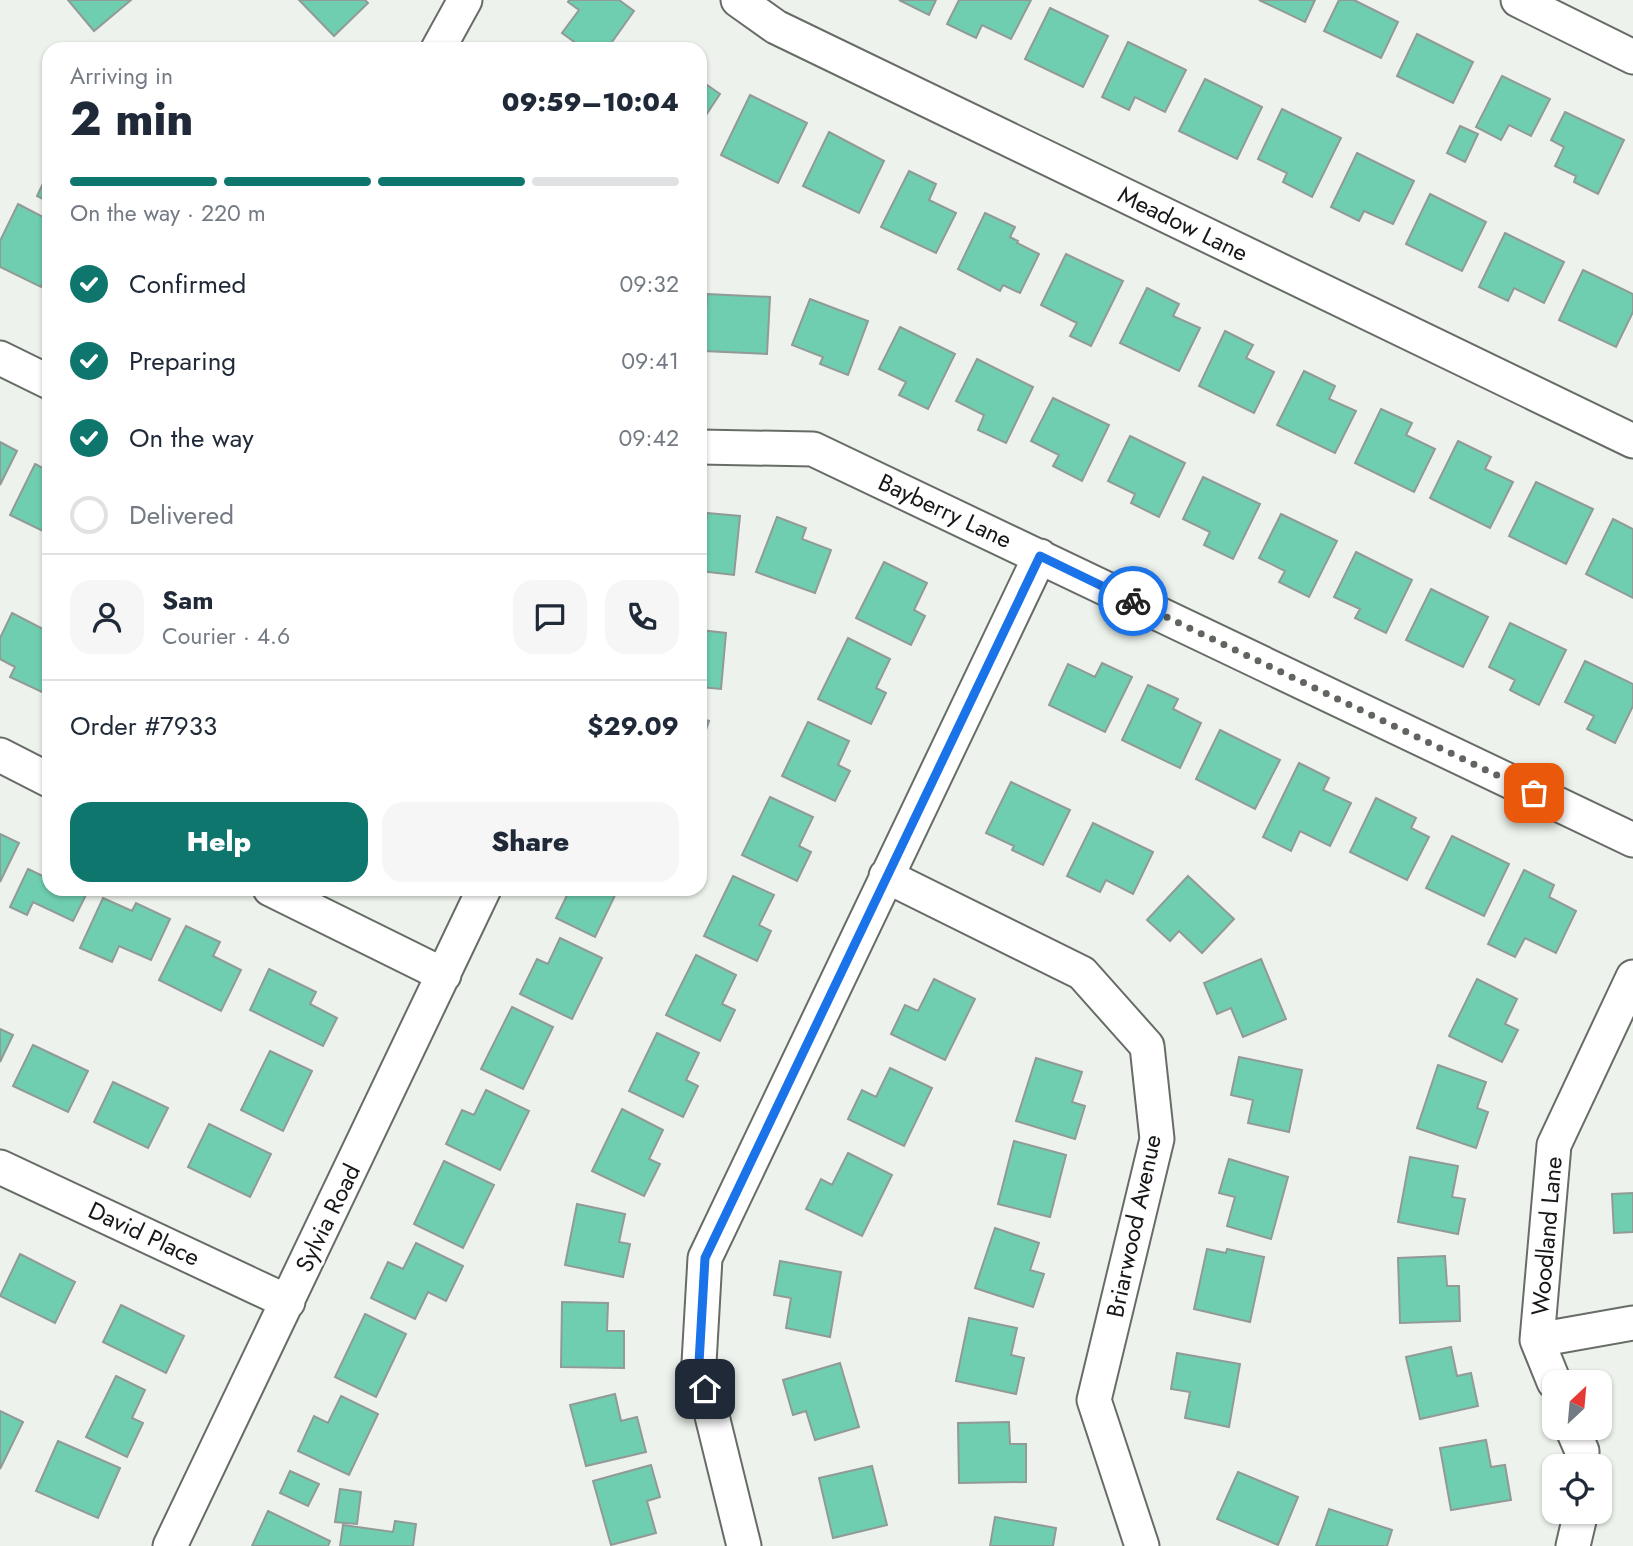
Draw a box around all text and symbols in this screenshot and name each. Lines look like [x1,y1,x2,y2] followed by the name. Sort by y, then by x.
[70,59,173,93] text: Arriving in
[502,83,679,121] text: 09:59–10:04
[70,86,194,152] text: 2 min
[1112,177,1254,270] street label: Meadow Lane
[70,196,266,230] text: On the way · 220 m
[70,265,108,303] icon: check
[129,265,246,303] text: Confirmed
[619,267,679,301] text: 09:32
[70,342,108,380] icon: check
[129,342,236,380] text: Preparing
[621,344,679,378] text: 09:41
[70,419,108,457] icon: check
[129,419,254,457] text: On the way
[619,421,679,455] text: 09:42
[873,464,1018,557] street label: Bayberry Lane
[129,496,234,534] text: Delivered
[1098,566,1168,636] courier
[70,580,144,654] button: person
[513,580,587,654] button: chat
[605,580,679,654] button: phone
[162,581,214,619] text: Sam
[1114,582,1152,620] icon: bike
[162,619,290,653] text: Courier · 4.6
[70,707,217,745] text: Order #7933
[587,707,679,745] text: $29.09
[1504,763,1564,823] pin
[1515,774,1553,812] icon: bag
[70,802,368,882] button: Help
[382,802,679,882] button: Share
[1097,1131,1170,1321] street label: Briarwood Avenue
[1522,1155,1571,1317] street label: Woodland Lane
[286,1158,369,1278] street label: Sylvia Road
[83,1192,206,1275] street label: David Place
[675,1359,735,1419] pin
[686,1370,724,1408] icon: home
[1542,1370,1612,1440] north arrow
[1542,1370,1612,1524] map controls
[1542,1454,1612,1524] button: locate

